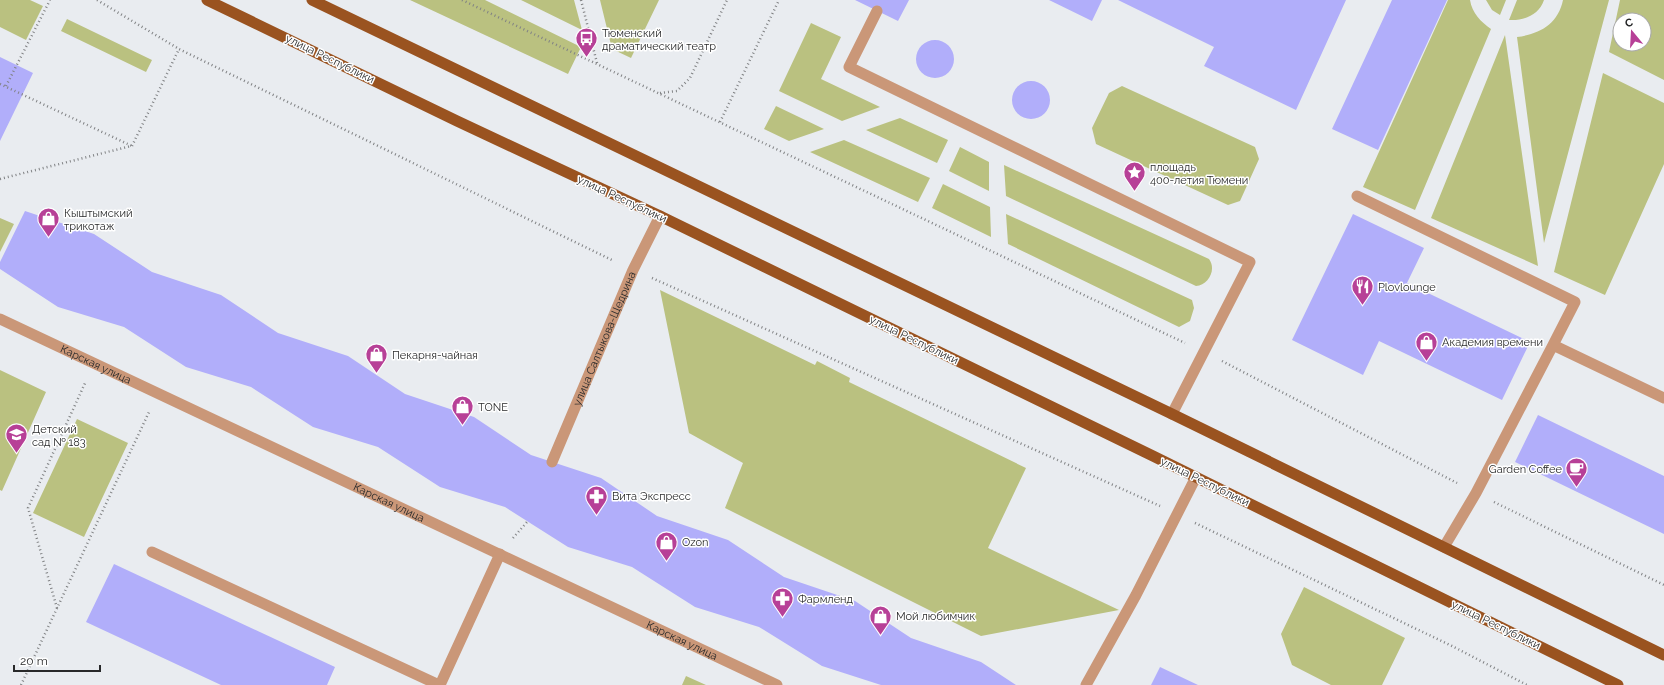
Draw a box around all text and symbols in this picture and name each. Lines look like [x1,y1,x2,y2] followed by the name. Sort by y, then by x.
[1612,12,1652,52] north arrow
[1623,15,1635,30] text: С
[573,26,599,59] bus stop icon: Тюменский драматический театр
[602,27,716,53] place label: Тюменский драматический театр
[283,32,377,86] street label: улица Республики
[1122,160,1148,193] place icon: площадь 400-летия Тюмени
[1150,161,1248,187] place label: площадь 400-летия Тюмени
[575,173,669,225] street label: улица Республики
[35,206,61,239] shop icon: Кыштымский трикотаж
[64,207,132,233] place label: Кыштымский трикотаж
[570,269,638,408] street label: улица Салтыкова-Щедрина
[1350,274,1376,307] restaurant icon: Plovlounge
[1378,281,1436,294] place label: Plovlounge
[867,313,961,367] street label: улица Республики
[1414,329,1440,362] shop icon: Академия времени
[1442,336,1543,349] place label: Академия времени
[58,342,133,386] street label: Карская улица
[363,342,389,375] shop icon: Пекарня-чайная
[392,349,478,362] place label: Пекарня-чайная
[449,394,475,427] shop icon: TONE
[478,401,508,414] place label: TONE
[3,422,29,455] school or university icon: Детский сад № 183
[32,423,86,449] place label: Детский сад № 183
[1158,455,1252,509] street label: улица Республики
[1564,456,1590,489] cafe icon: Garden Coffee
[1489,463,1563,476] place label: Garden Coffee
[351,480,427,525] street label: Карская улица
[584,483,610,516] pharmacy icon: Вита Экспресс
[612,490,691,503] place label: Вита Экспресс
[654,529,680,562] shop icon: Ozon
[682,536,709,549] place label: Ozon
[769,586,795,619] pharmacy icon: Фармленд
[798,593,853,606] place label: Фармленд
[1449,598,1543,652] street label: улица Республики
[867,603,893,636] shop icon: Мой любимчик
[896,610,975,623] place label: Мой любимчик
[645,618,720,663] street label: Карская улица
[14,647,100,673] scale bar
[20,654,48,668] text: 20 m

